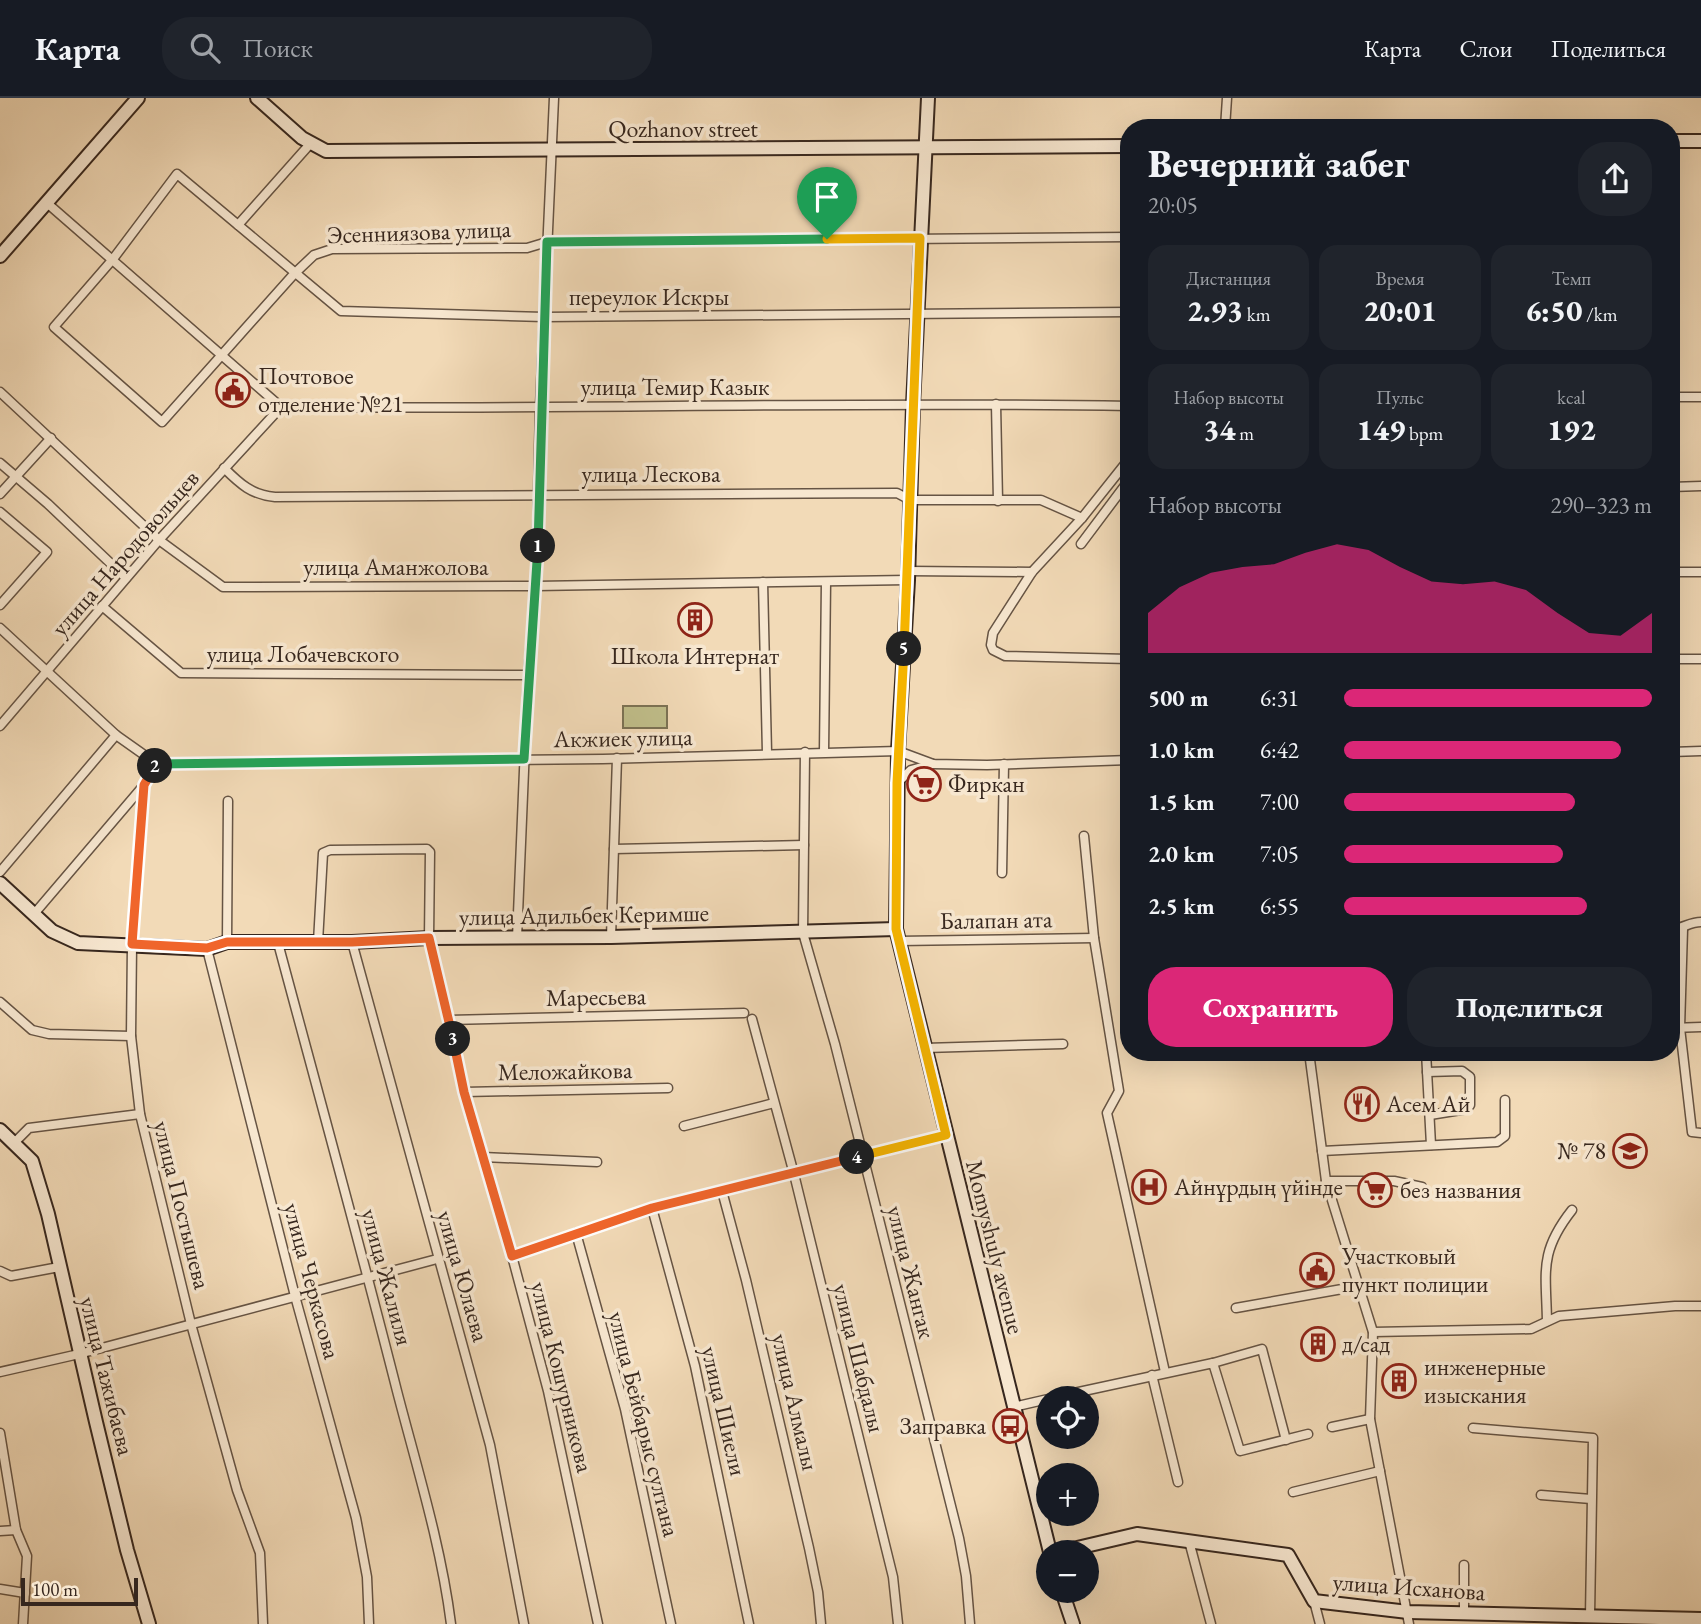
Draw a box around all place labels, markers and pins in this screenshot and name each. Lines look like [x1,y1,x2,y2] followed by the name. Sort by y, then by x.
[797,167,857,239] pin
[258,360,404,419] place label: Почтовое отделение №21
[214,371,252,409] public building icon: Почтовое отделение №21
[520,528,556,564] pin: 1
[676,601,714,639] building icon: Школа Интернат
[886,632,922,666] pin: 5
[611,640,779,671] place label: Школа Интернат
[138,748,172,784] pin: 2
[905,765,943,803] supermarket icon: Фиркан
[948,768,1025,799] place label: Фиркан
[435,1021,470,1056] pin: 3
[1343,1085,1381,1123] restaurant icon: Асем Ай
[1385,1088,1471,1119] place label: Асем Ай
[1611,1132,1649,1170] school or university icon: № 78
[1557,1135,1606,1166] place label: № 78
[840,1140,874,1174] pin: 4
[1130,1168,1168,1206] hospital icon: Айнұрдың үйінде
[1173,1171,1343,1202] place label: Айнұрдың үйінде
[1356,1171,1394,1209] supermarket icon: без названия
[1400,1174,1522,1205] place label: без названия
[1341,1240,1489,1299] place label: Участковый пункт полиции
[1298,1251,1336,1289] public building icon: Участковый пункт полиции
[1299,1325,1337,1363] building icon: д/сад
[1342,1328,1390,1359] place label: д/сад
[1424,1351,1546,1410] place label: инженерные изыскания
[1380,1362,1418,1400] building icon: инженерные изыскания
[991,1407,1029,1445] bus stop icon: Заправка
[900,1410,986,1441] place label: Заправка

